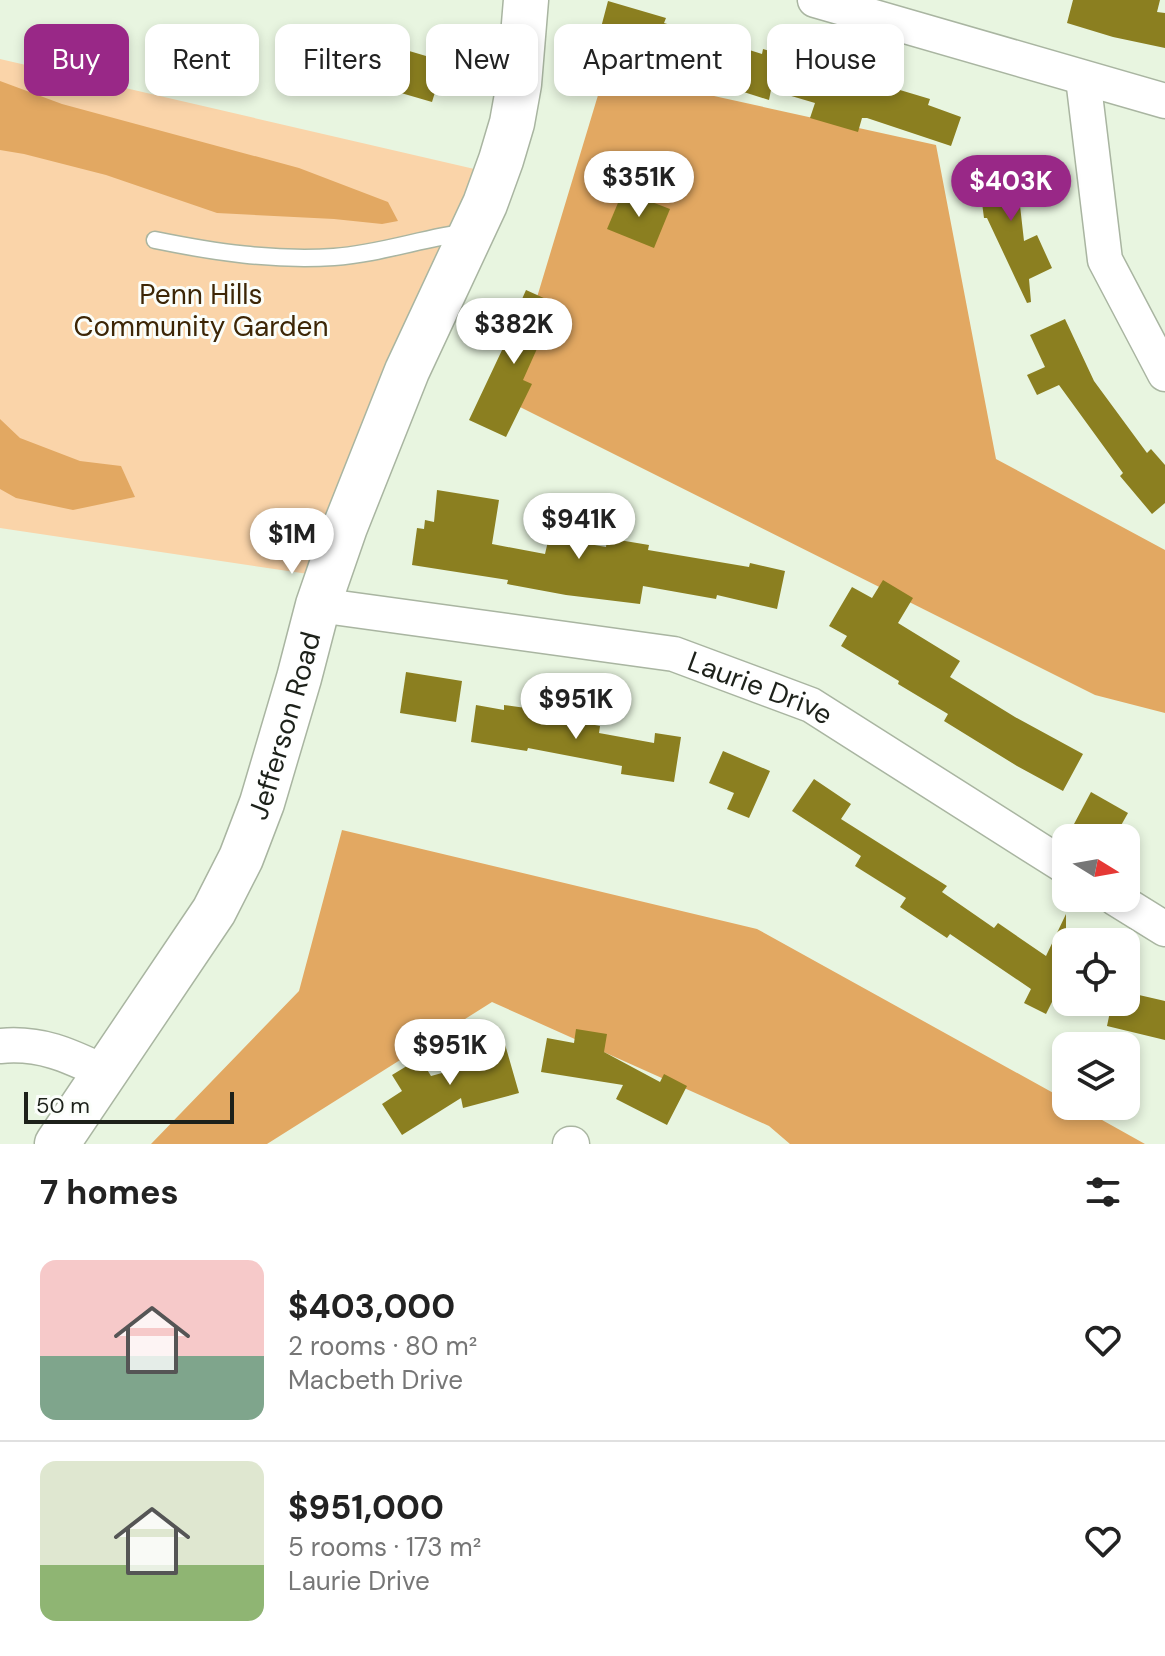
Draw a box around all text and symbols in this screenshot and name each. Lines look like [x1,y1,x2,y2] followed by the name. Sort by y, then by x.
[24,24,129,96] chip: Buy
[145,24,259,96] chip: Rent
[275,24,410,96] chip: Filters
[426,24,538,96] chip: New
[554,24,751,96] chip: Apartment
[767,24,904,96] chip: House
[583,151,695,219] pin: $351K
[955,155,1067,223] pin: $403K
[602,160,676,194] text: $351K
[969,164,1053,198] text: $403K
[73,276,329,345] park label: Penn Hills Community Garden
[458,298,570,366] pin: $382K
[474,307,554,341] text: $382K
[523,493,635,561] pin: $941K
[541,502,617,536] text: $941K
[253,508,331,576] pin: $1M
[268,517,316,551] text: $1M
[239,627,329,825] street label: Jefferson Road
[683,642,840,733] street label: Laurie Drive
[520,673,632,741] pin: $951K
[539,682,613,716] text: $951K
[1052,824,1140,912] north arrow
[1052,824,1140,1120] map controls
[1052,928,1140,1016] button: locate
[394,1019,506,1087] pin: $951K
[413,1028,487,1062] text: $951K
[1052,1032,1140,1120] button: layers
[24,1088,234,1124] scale bar
[36,1091,90,1120] text: 50 m
[40,1170,179,1215] text: 7 homes
[1081,1170,1125,1214] icon: filters
[288,1284,455,1329] text: $403,000
[104,1292,200,1388] icon: home
[1081,1318,1125,1362] icon: heart
[288,1329,477,1363] text: 2 rooms · 80 m²
[288,1363,463,1397] text: Macbeth Drive
[288,1485,444,1530] text: $951,000
[104,1493,200,1589] icon: home
[1081,1519,1125,1563] icon: heart
[288,1530,481,1564] text: 5 rooms · 173 m²
[288,1564,430,1598] text: Laurie Drive

